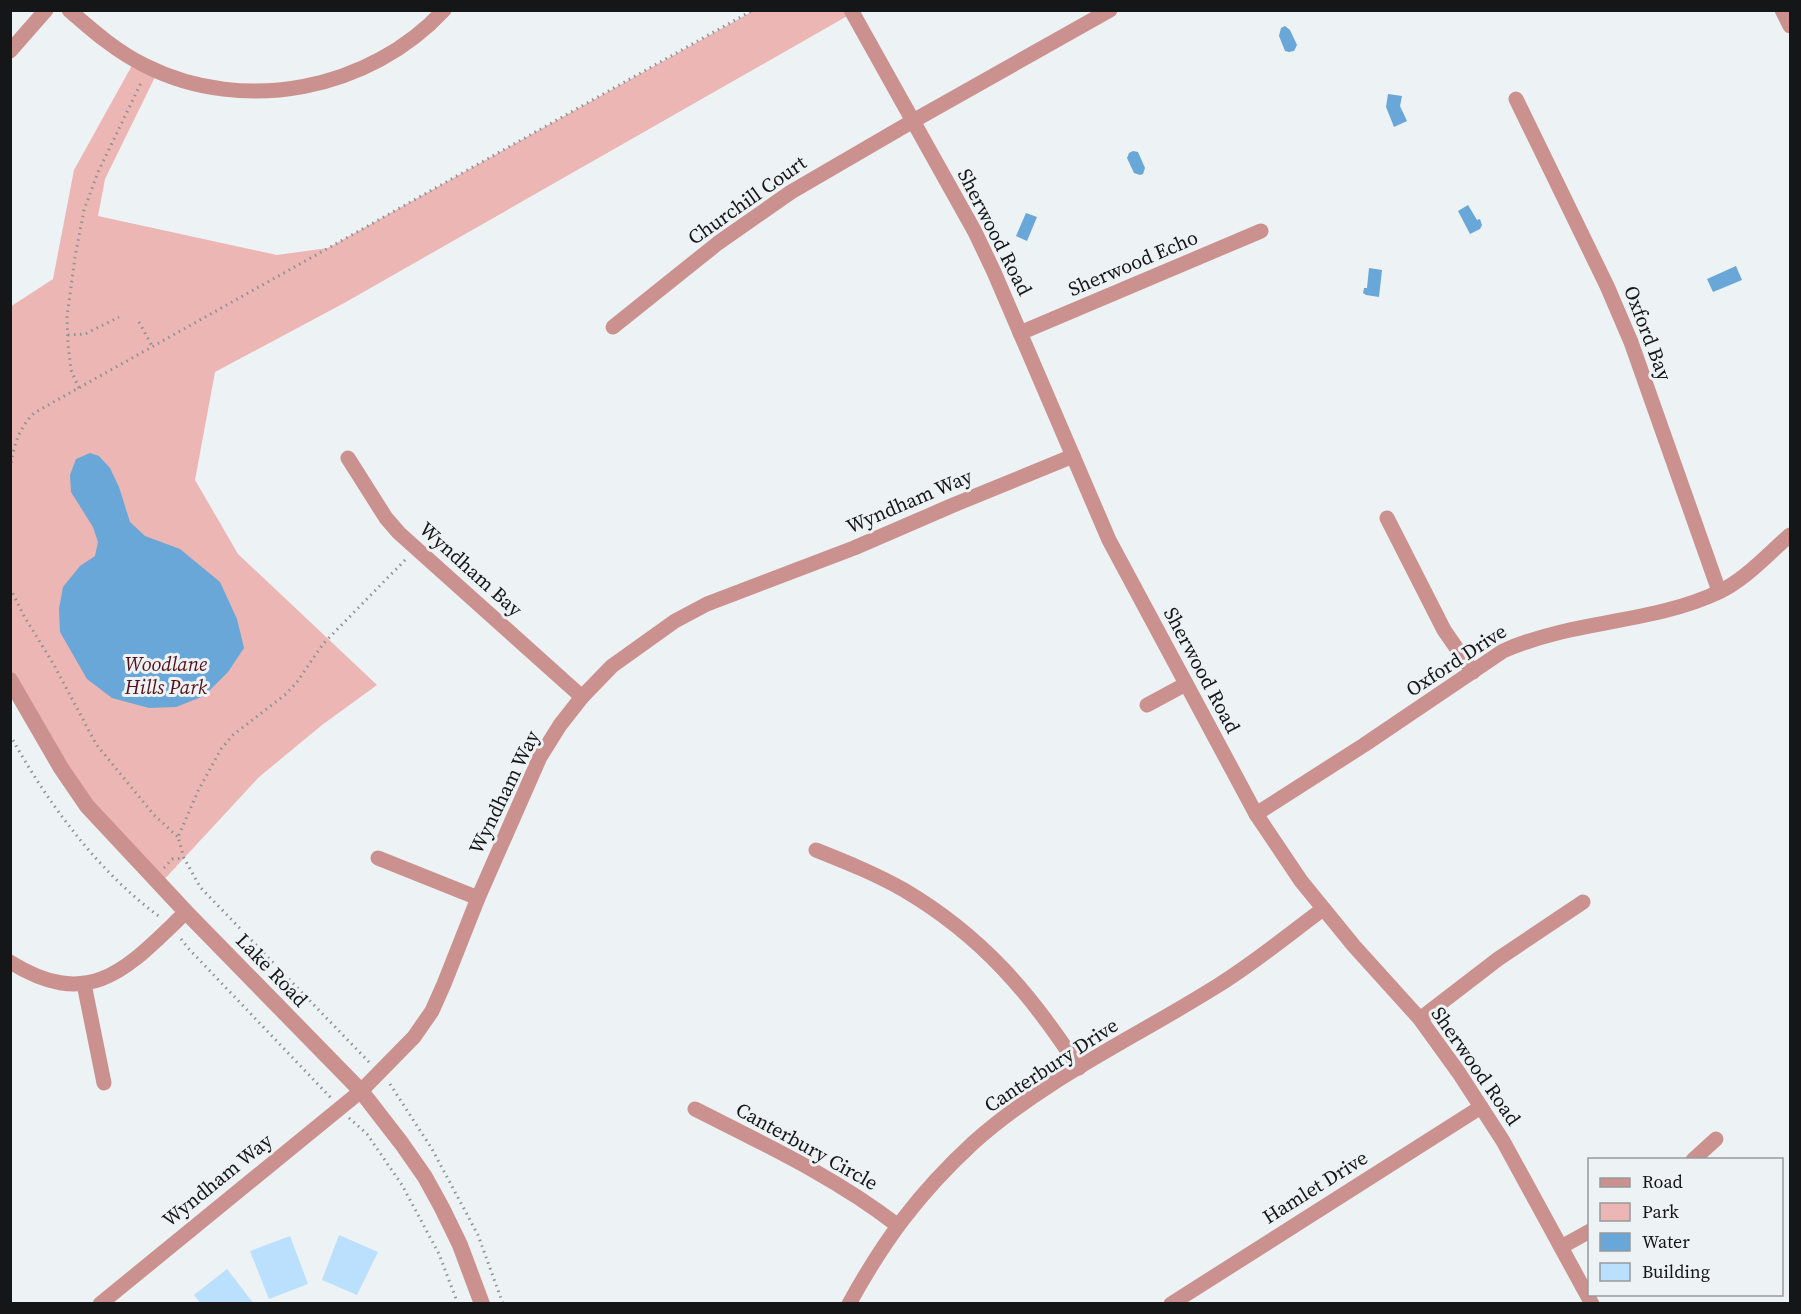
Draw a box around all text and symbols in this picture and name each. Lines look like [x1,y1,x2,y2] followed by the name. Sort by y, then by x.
[682,148,812,251] street label: Churchill Court
[951,164,1039,301] street label: Sherwood Road
[1064,223,1202,303] street label: Sherwood Echo
[1617,282,1679,385] street label: Oxford Bay
[842,462,977,540] street label: Wyndham Way
[413,515,529,623] street label: Wyndham Bay
[1157,602,1247,739] street label: Sherwood Road
[1400,617,1512,703] street label: Oxford Drive
[124,650,208,701] park label: Woodlane Hills Park
[462,725,546,859] street label: Wyndham Way
[230,927,315,1014] street label: Lake Road
[1425,1001,1528,1132] street label: Sherwood Road
[979,1011,1123,1119] street label: Canterbury Drive
[731,1095,883,1197] street label: Canterbury Circle
[156,1126,279,1233] street label: Wyndham Way
[1257,1144,1373,1230] street label: Hamlet Drive
[1588,1158,1783,1296] legend
[1642,1169,1683,1194] text: Road
[1642,1199,1679,1224] text: Park
[1642,1229,1690,1254] text: Water
[1642,1259,1710,1284] text: Building

